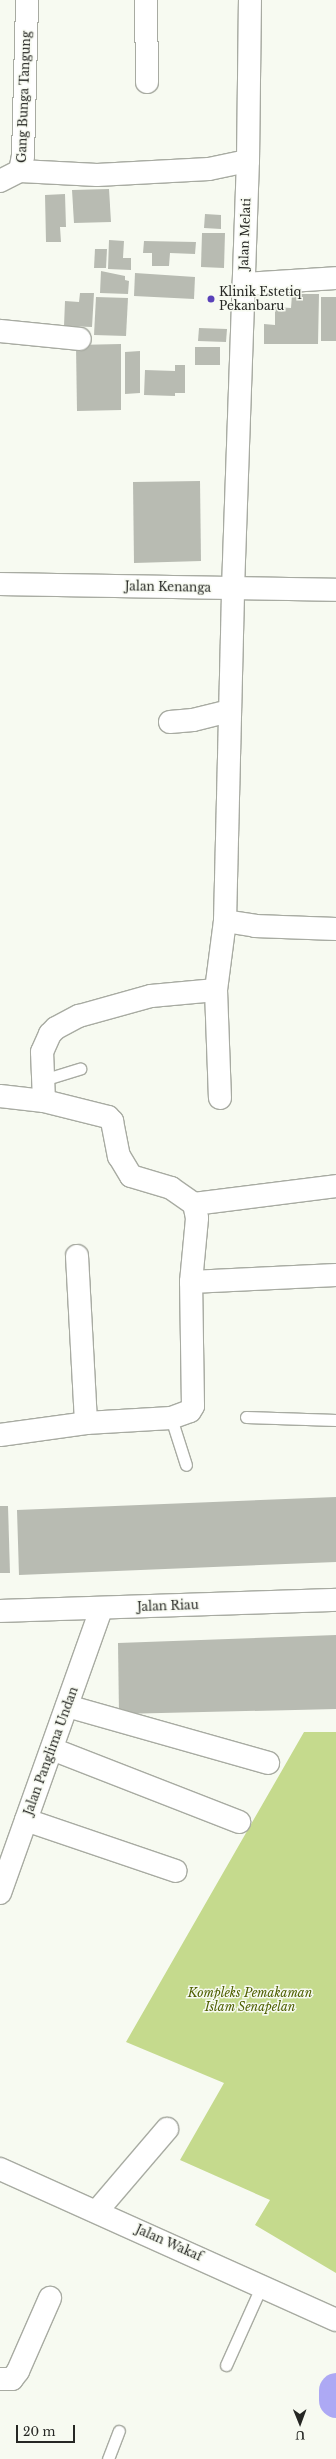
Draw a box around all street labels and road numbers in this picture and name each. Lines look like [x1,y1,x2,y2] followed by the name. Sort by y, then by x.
[14,30,34,164] street label: Gang Bunga Tangung
[237,198,253,270] street label: Jalan Melati
[125,579,211,595] street label: Jalan Kenanga
[137,1598,199,1614] street label: Jalan Riau
[21,1685,81,1817] street label: Jalan Panglima Undan
[133,2222,205,2264] street label: Jalan Wakaf

